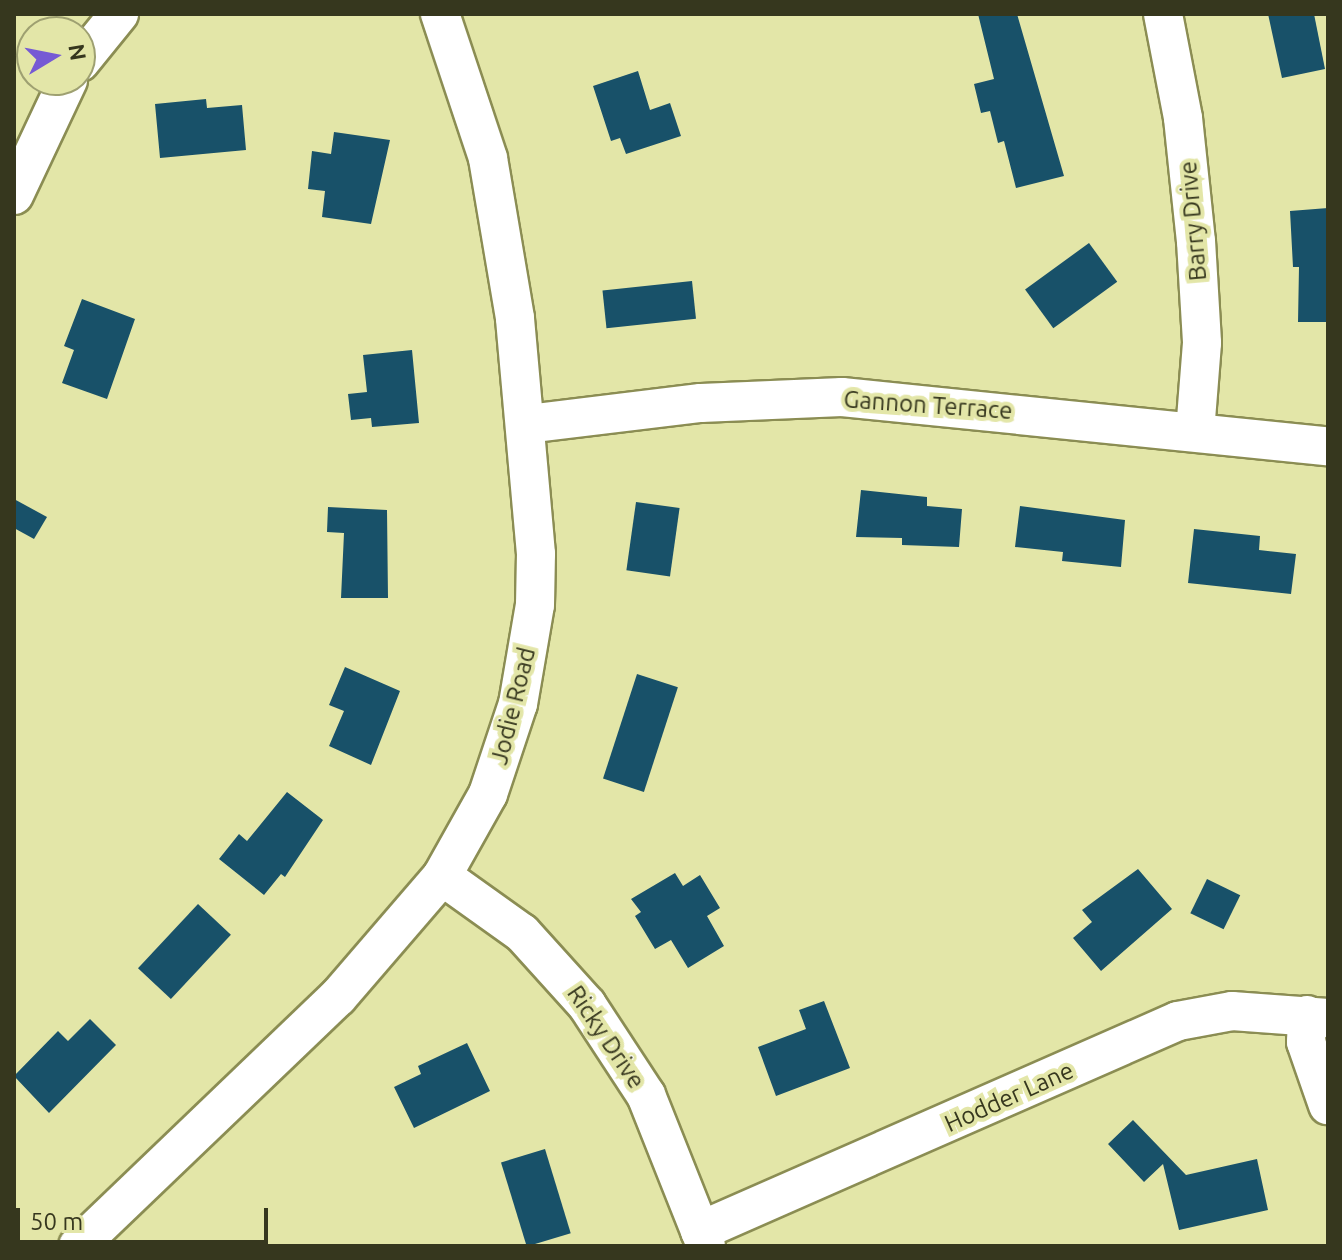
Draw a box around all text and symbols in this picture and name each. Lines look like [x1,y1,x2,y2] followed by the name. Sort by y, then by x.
[16,16,96,96] north arrow
[64,42,92,62] text: N
[1173,160,1213,282] street label: Barry Drive
[843,385,1013,425] street label: Gannon Terrace
[485,644,541,768] street label: Jodie Road
[561,980,651,1094] street label: Ricky Drive
[940,1056,1078,1138] street label: Hodder Lane
[20,1192,272,1242] scale bar
[30,1208,83,1235] text: 50 m

